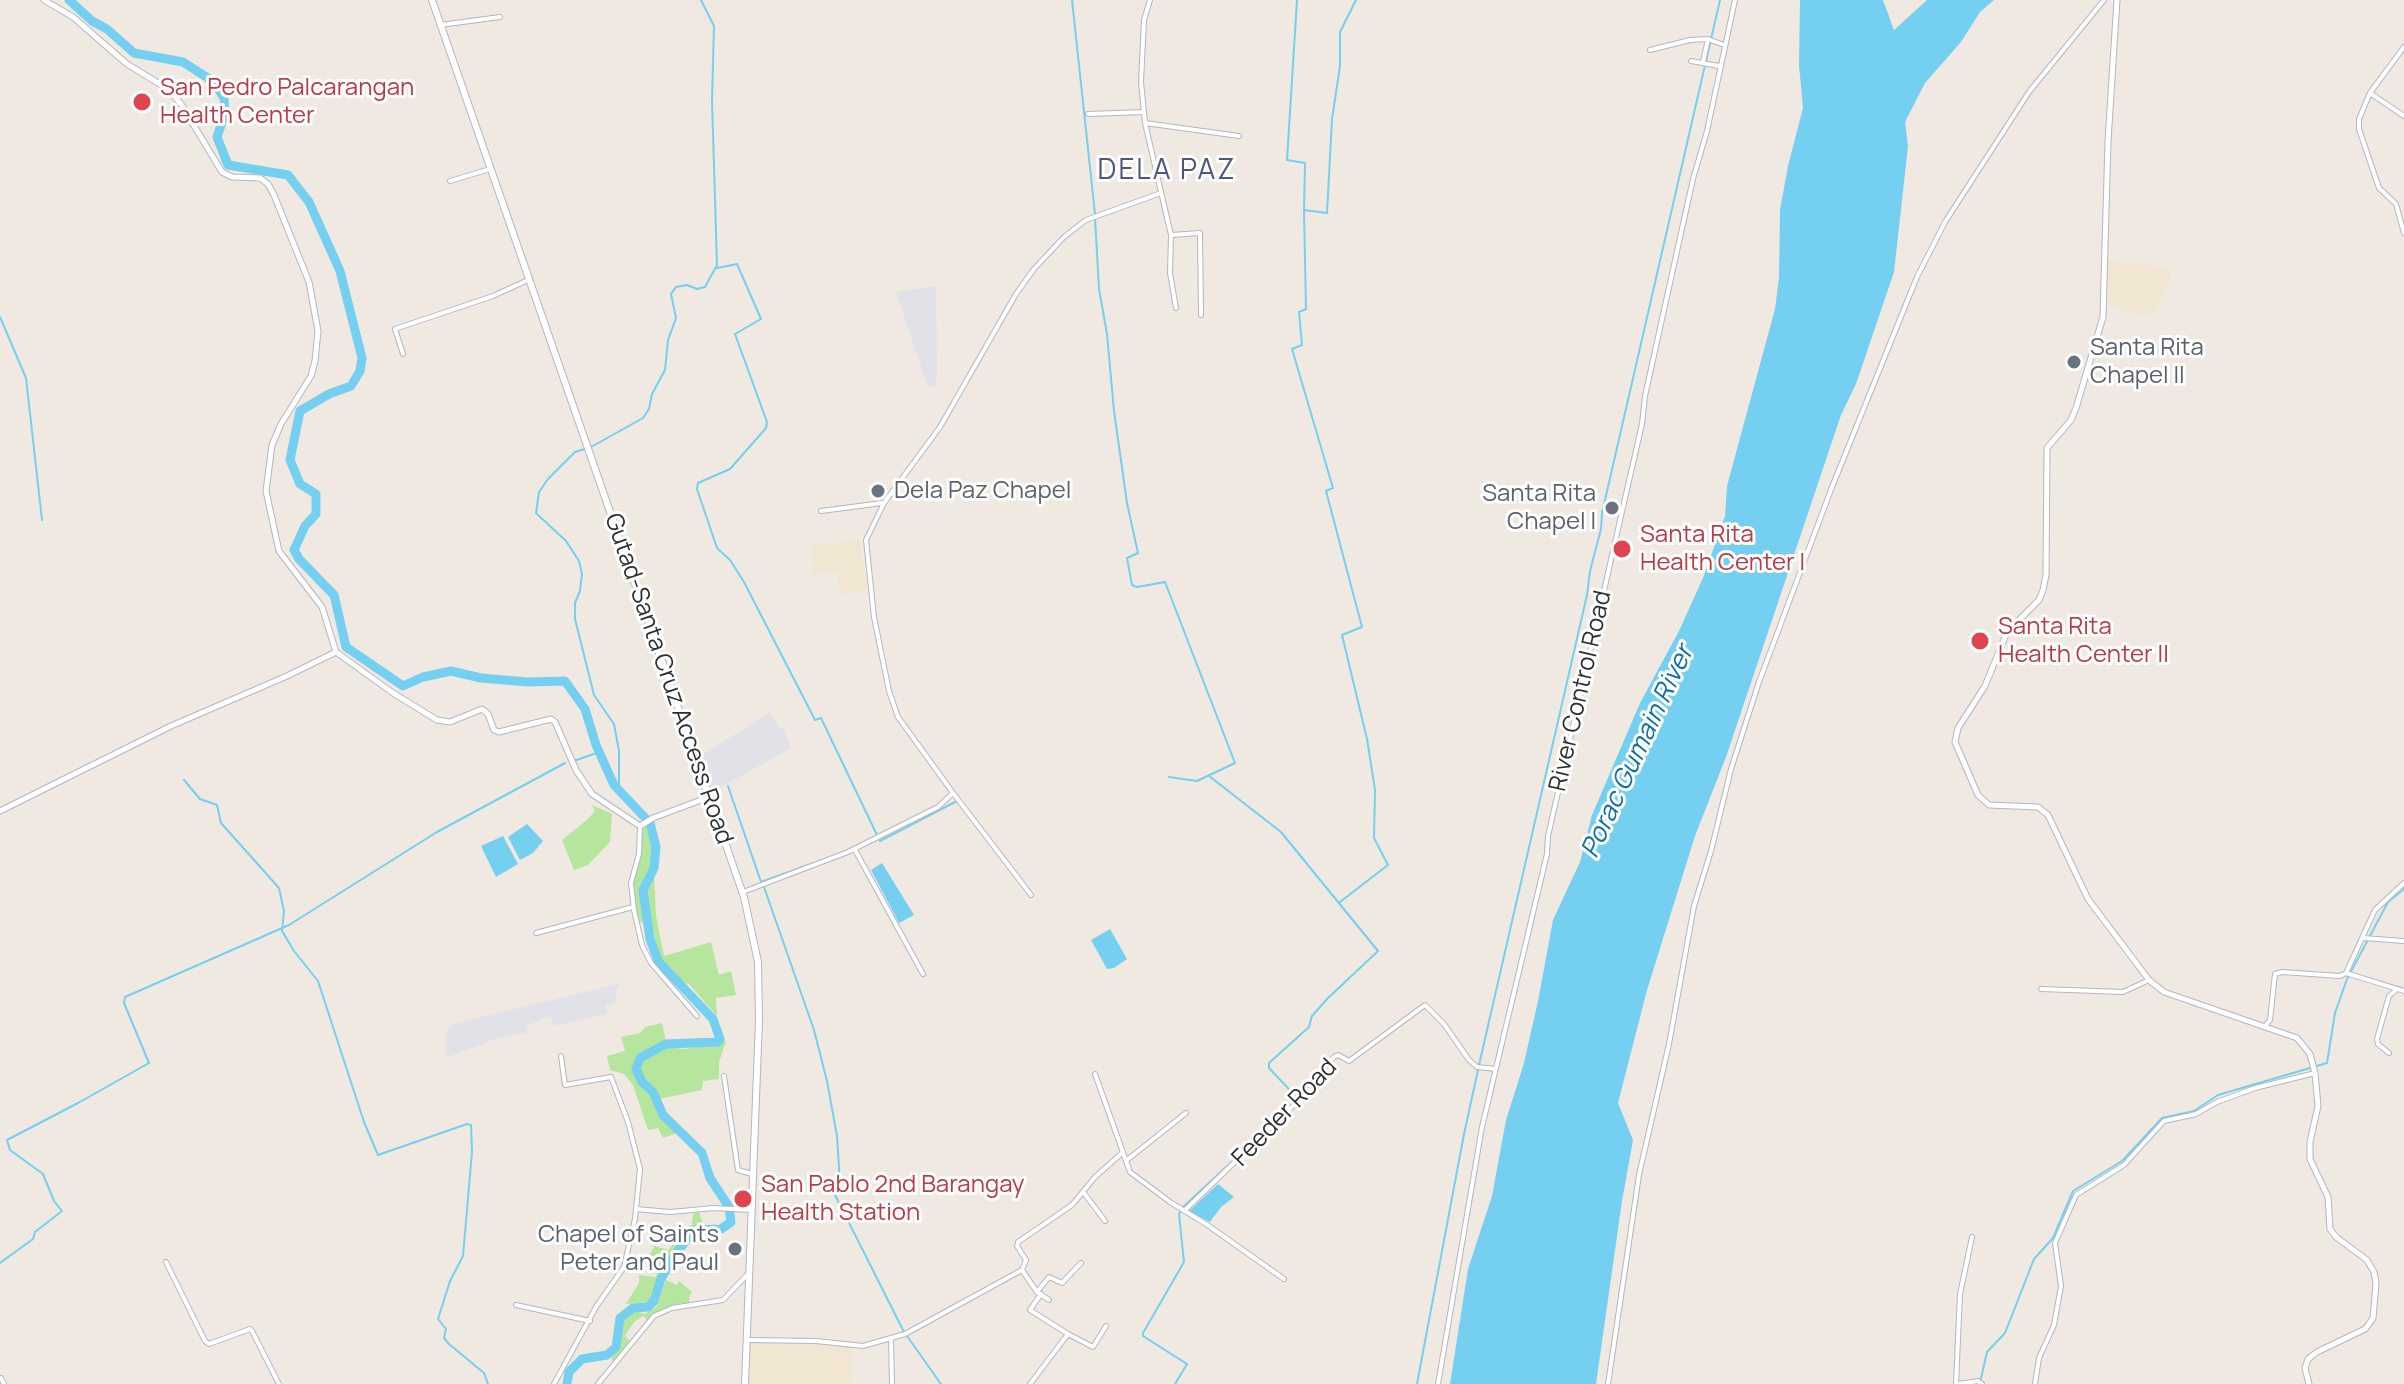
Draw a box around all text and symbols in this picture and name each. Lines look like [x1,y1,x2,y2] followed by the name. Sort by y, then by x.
[160,74,414,130] place label: San Pedro Palcarangan Health Center
[131,91,153,113] marker: San Pedro Palcarangan Health Center
[1098,154,1236,188] district label: DELA PAZ
[2090,334,2204,390] place label: Santa Rita Chapel II
[2065,353,2083,371] marker: Santa Rita Chapel II
[894,477,1071,505] place label: Dela Paz Chapel
[1482,480,1596,536] place label: Santa Rita Chapel I
[869,482,887,500] marker: Dela Paz Chapel
[1603,499,1621,517] marker: Santa Rita Chapel I
[598,510,738,848] street label: Gutad-Santa Cruz Access Road
[1640,521,1805,577] place label: Santa Rita Health Center I
[1611,538,1633,560] marker: Santa Rita Health Center I
[1544,588,1618,794] street label: River Control Road
[1998,613,2169,669] place label: Santa Rita Health Center II
[1969,630,1991,652] marker: Santa Rita Health Center II
[1575,641,1701,863] water label: Porac Gumain River
[1227,1053,1343,1173] street label: Feeder Road
[761,1171,1024,1227] place label: San Pablo 2nd Barangay Health Station
[732,1188,754,1210] marker: San Pablo 2nd Barangay Health Station
[538,1221,719,1277] place label: Chapel of Saints Peter and Paul
[726,1240,744,1258] marker: Chapel of Saints Peter and Paul

